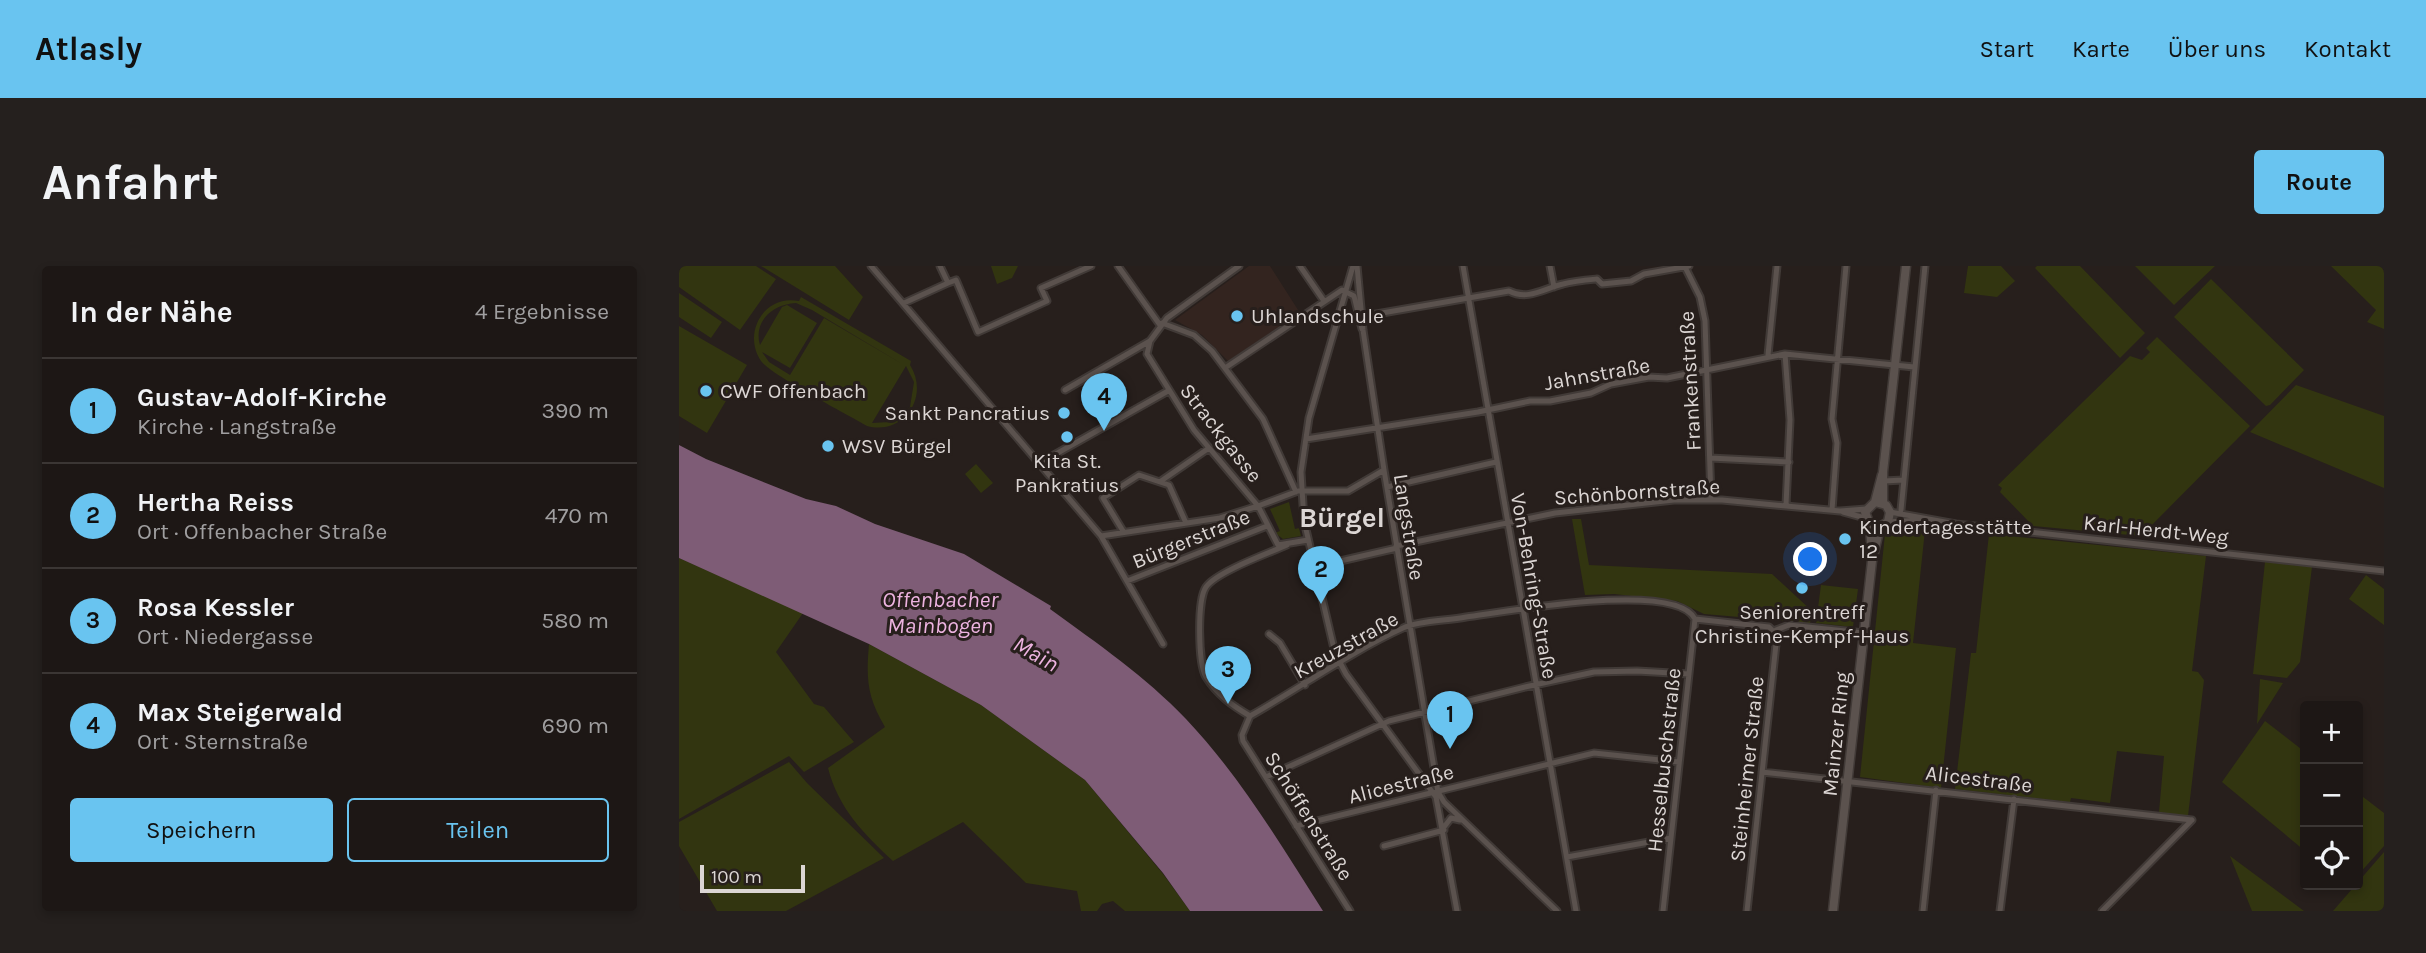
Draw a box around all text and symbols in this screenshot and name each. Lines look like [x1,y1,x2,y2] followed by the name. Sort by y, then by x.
[35,30,142,68] text: Atlasly
[1980,35,2034,63] text: Start
[2072,35,2130,63] text: Karte
[2168,35,2266,63] text: Über uns
[2304,35,2391,63] text: Kontakt
[2254,150,2384,214] button: Route
[42,154,219,211] text: Anfahrt
[70,294,233,330] text: In der Nähe
[475,298,609,325] text: 4 Ergebnisse
[1251,304,1384,328] place label: Uhlandschule
[1229,308,1245,324] marker: Uhlandschule
[1674,311,1706,451] street label: Frankenstraße
[1542,353,1652,395] street label: Jahnstraße
[1081,373,1127,431] pin: 4
[720,379,867,403] place label: CWF Offenbach
[1175,379,1267,487] street label: Strackgasse
[137,382,387,413] text: Gustav-Adolf-Kirche
[698,383,714,399] marker: CWF Offenbach
[89,397,97,424] text: 1
[541,397,609,424] text: 390 m
[885,401,1050,425] place label: Sankt Pancratius
[1056,405,1072,421] marker: Sankt Pancratius
[137,413,337,440] text: Kirche · Langstraße
[1059,429,1075,445] marker: Kita St. Pankratius
[842,434,952,458] place label: WSV Bürgel
[820,438,836,454] marker: WSV Bürgel
[1015,449,1119,497] place label: Kita St. Pankratius
[1389,472,1429,582] street label: Langstraße
[1553,474,1721,510] street label: Schönbornstraße
[137,487,294,518] text: Hertha Reiss
[1506,491,1562,681] street label: Von-Behring-Straße
[1299,501,1385,534] district label: Bürgel
[86,502,100,529] text: 2
[545,502,609,529] text: 470 m
[1129,504,1253,574] street label: Bürgerstraße
[2082,510,2230,550] street label: Karl-Herdt-Weg
[1859,515,2032,563] place label: Kindertagesstätte 12
[137,518,387,545] text: Ort · Offenbacher Straße
[1837,531,1853,547] marker: Kindertagesstätte 12
[1793,542,1827,576] your location
[1298,546,1344,604] pin: 2
[1794,580,1810,596] marker: Seniorentreff Christine-Kempf-Haus
[882,586,999,639] water label: Offenbacher Mainbogen
[137,592,294,623] text: Rosa Kessler
[1695,600,1909,648] place label: Seniorentreff Christine-Kempf-Haus
[1290,606,1402,684] street label: Kreuzstraße
[86,607,100,634] text: 3
[541,607,609,634] text: 580 m
[137,623,313,650] text: Ort · Niedergasse
[1009,630,1063,678] water label: Main
[1205,646,1251,704] pin: 3
[1642,667,1686,853] street label: Hesselbuschstraße
[1818,670,1854,798] street label: Mainzer Ring
[1725,675,1769,863] street label: Steinheimer Straße
[1427,691,1473,749] pin: 1
[137,697,343,728] text: Max Steigerwald
[2300,701,2363,890] map controls
[2300,701,2363,764] button: +
[86,712,100,739] text: 4
[542,712,609,739] text: 690 m
[137,728,308,755] text: Ort · Sternstraße
[1260,747,1358,885] street label: Schöffenstraße
[1346,759,1456,809] street label: Alicestraße
[1924,761,2034,797] street label: Alicestraße
[2300,764,2363,827] button: −
[70,798,333,862] button: Speichern
[347,798,609,862] button: Teilen
[2300,827,2363,890] button: locate
[700,862,805,894] scale bar
[711,866,762,888] text: 100 m

